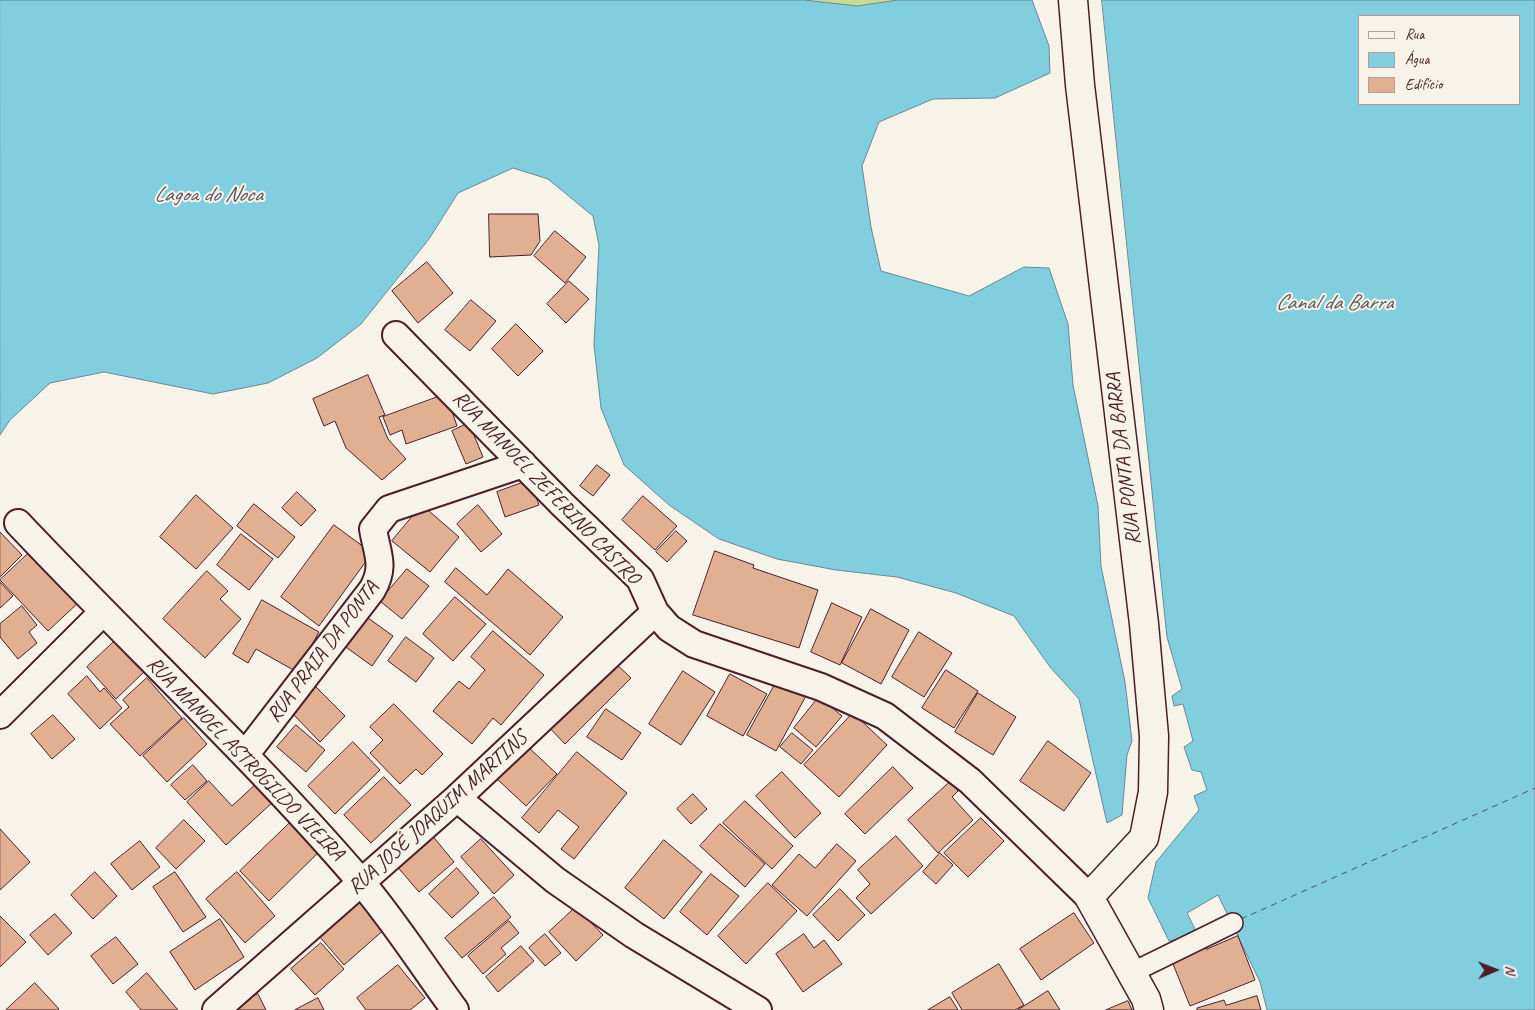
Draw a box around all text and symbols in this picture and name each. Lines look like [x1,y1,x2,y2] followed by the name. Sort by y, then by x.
[1358,15,1520,105] legend
[1405,25,1424,44] text: Rua
[1405,50,1429,69] text: Água
[1405,75,1442,94] text: Edifício
[154,182,262,208] water label: Lagoa do Noca
[1275,290,1393,316] water label: Canal da Barra
[1101,371,1147,547] street label: RUA PONTA DA BARRA
[447,386,645,590] street label: RUA MANOEL ZEFERINO CASTRO
[262,576,384,728] street label: RUA PRAIA DA PONTA
[141,652,349,866] street label: RUA MANOEL ASTROGILDO VIEIRA
[343,726,533,900] street label: RUA JOSÉ JOAQUIM MARTINS
[1470,945,1520,995] north arrow
[1502,965,1519,974] text: N

